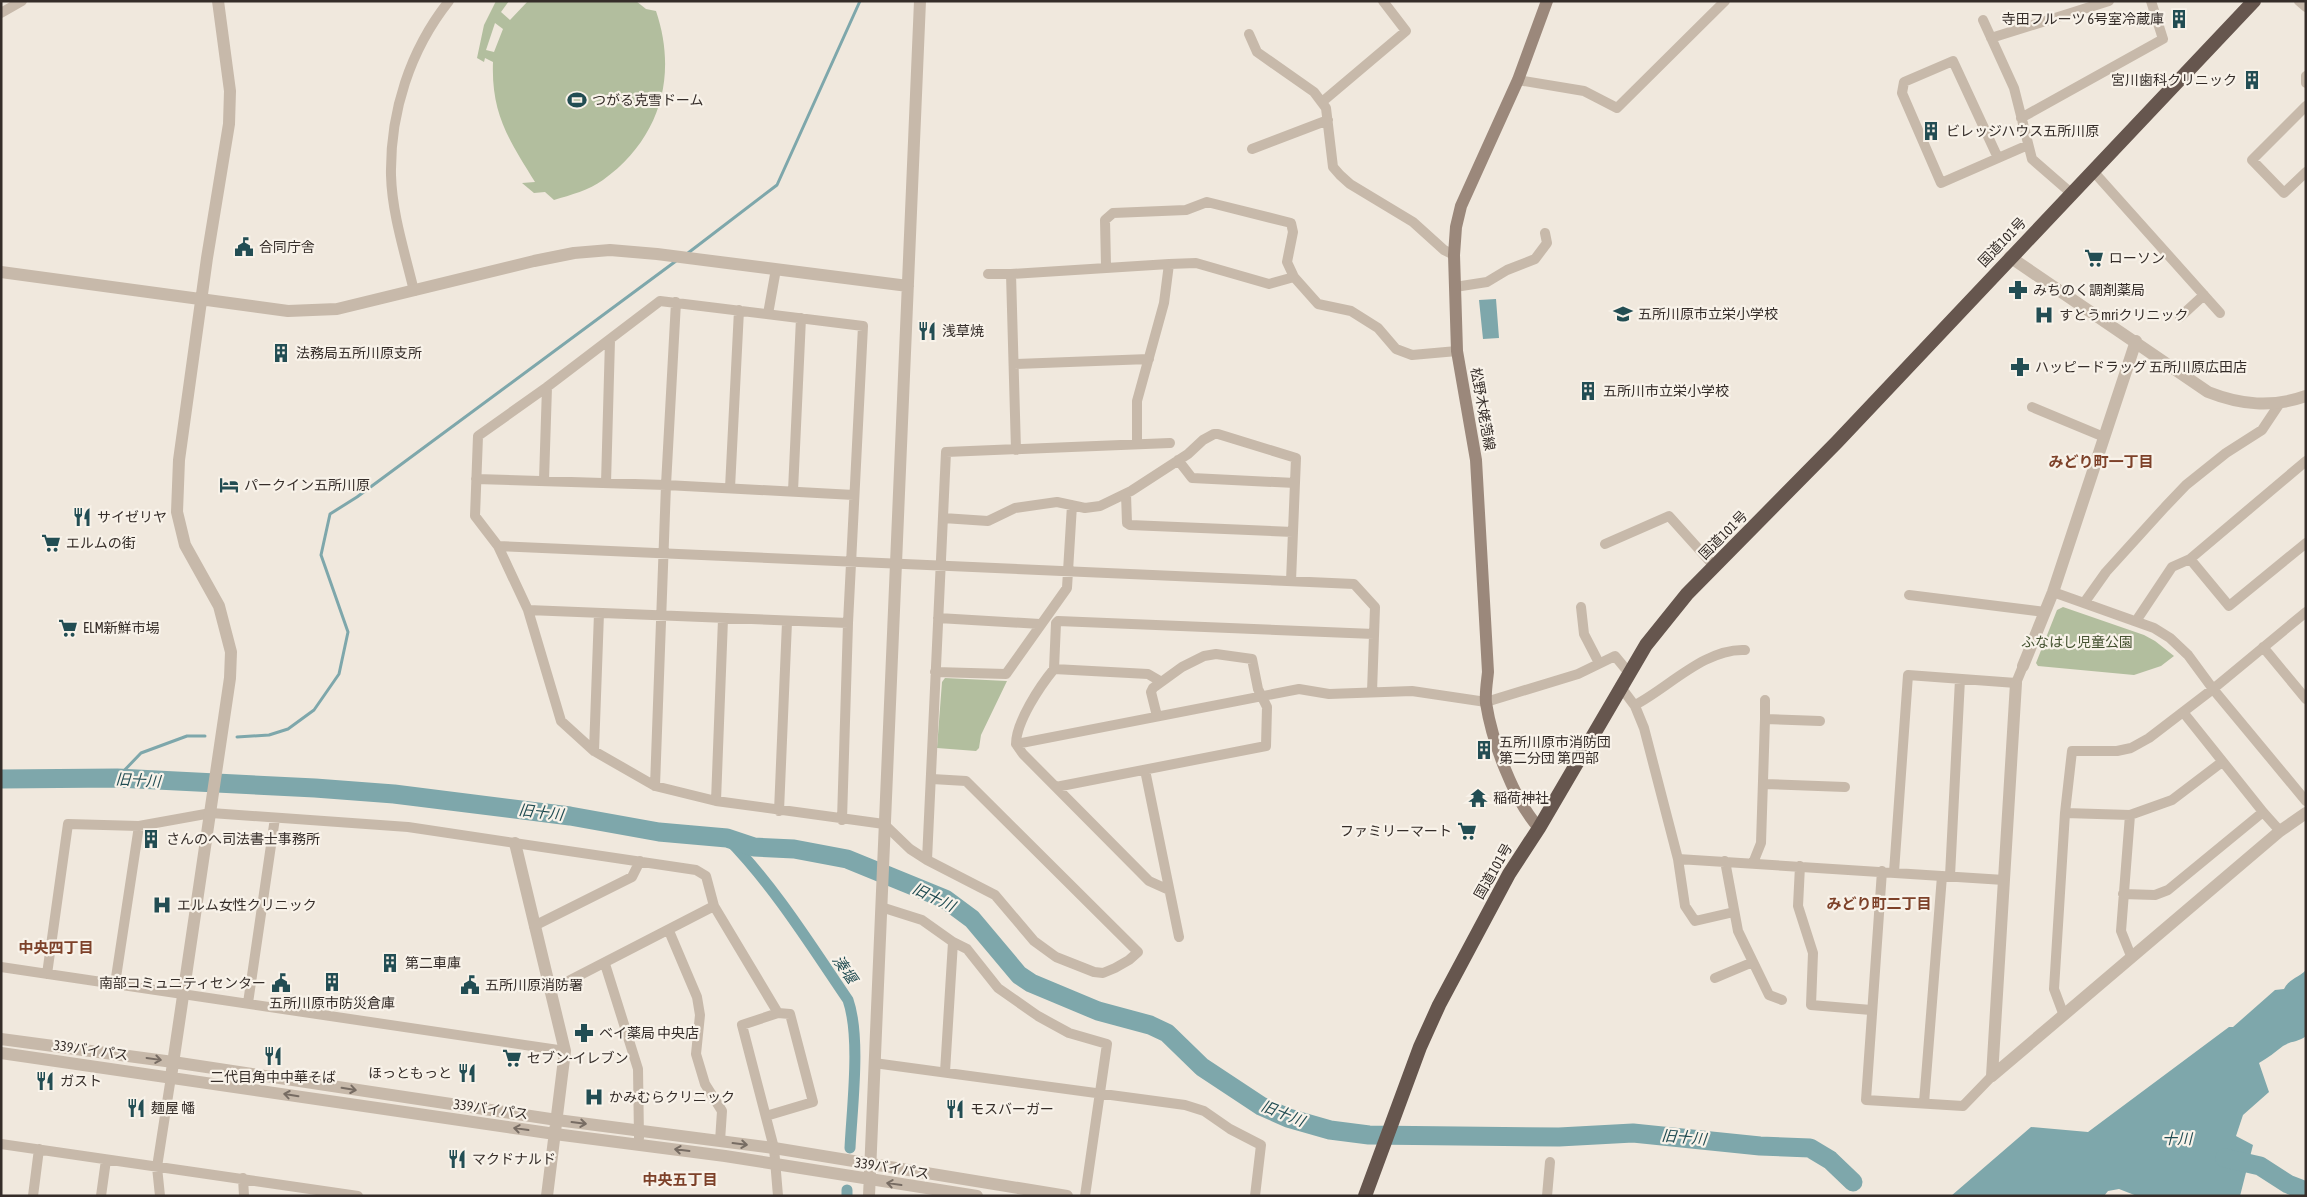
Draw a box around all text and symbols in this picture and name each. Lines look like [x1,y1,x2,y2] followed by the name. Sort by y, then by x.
[2168,8,2190,30] building icon: 寺田フルーツ 6号室冷蔵庫
[2002,11,2164,27] place label: 寺田フルーツ 6号室冷蔵庫
[2241,69,2263,91] building icon: 宮川歯科クリニック
[2111,72,2237,88] place label: 宮川歯科クリニック
[566,89,588,111] sports icon: つがる克雪ドーム
[592,92,704,108] place label: つがる克雪ドーム
[1920,120,1942,142] building icon: ビレッジハウス五所川原
[1946,123,2099,139] place label: ビレッジハウス五所川原
[1975,214,2029,270] street label: 国道101号
[233,236,255,258] public building icon: 合同庁舎
[259,239,315,255] place label: 合同庁舎
[2083,247,2105,269] supermarket icon: ローソン
[2109,250,2165,266] place label: ローソン
[2007,279,2029,301] pharmacy icon: みちのく調剤薬局
[2033,282,2145,298] place label: みちのく調剤薬局
[1612,303,1634,325] school or university icon: 五所川原市立栄小学校
[2033,304,2055,326] hospital icon: すとうmriクリニック
[1638,306,1778,322] place label: 五所川原市立栄小学校
[2059,307,2188,323] place label: すとうmriクリニック
[916,320,938,342] restaurant icon: 浅草焼
[942,323,984,339] place label: 浅草焼
[270,342,292,364] building icon: 法務局五所川原支所
[296,345,422,361] place label: 法務局五所川原支所
[2009,356,2031,378] pharmacy icon: ハッピードラッグ 五所川原広田店
[2035,359,2247,375] place label: ハッピードラッグ 五所川原広田店
[1468,366,1498,452] street label: 松野木姥萢線
[1577,380,1599,402] building icon: 五所川市立栄小学校
[1603,383,1729,399] place label: 五所川市立栄小学校
[2048,453,2154,470] district label: みどり町一丁目
[218,474,240,496] hotel icon: パークイン五所川原
[244,477,370,493] place label: パークイン五所川原
[71,506,93,528] restaurant icon: サイゼリヤ
[1696,508,1750,562] street label: 国道101号
[97,509,167,525] place label: サイゼリヤ
[40,532,62,554] supermarket icon: エルムの街
[66,535,136,551] place label: エルムの街
[57,617,79,639] supermarket icon: ELM新鮮市場
[83,620,160,636] place label: ELM新鮮市場
[2021,634,2133,650] park label: ふなはし児童公園
[1499,734,1611,766] place label: 五所川原市消防団 第二分団 第四部
[1473,739,1495,761] building icon: 五所川原市消防団 第二分団 第四部
[115,770,163,790] water label: 旧十川
[1467,787,1489,809] temple icon: 稲荷神社
[1493,790,1549,806] place label: 稲荷神社
[518,801,566,823] water label: 旧十川
[1456,820,1478,842] supermarket icon: ファミリーマート
[1340,823,1452,839] place label: ファミリーマート
[140,828,162,850] building icon: さんのへ司法書士事務所
[166,831,320,847] place label: さんのへ司法書士事務所
[1471,840,1515,902] street label: 国道101号
[910,879,960,915] water label: 旧十川
[151,894,173,916] hospital icon: エルム女性クリニック
[1826,895,1932,912] district label: みどり町二丁目
[177,897,317,913] place label: エルム女性クリニック
[18,939,94,956] district label: 中央四丁目
[379,952,401,974] building icon: 第二車庫
[829,952,862,989] water label: 湊堰
[405,955,461,971] place label: 第二車庫
[321,971,343,993] building icon: 五所川原市防災倉庫
[270,972,292,994] public building icon: 南部コミュニティセンター
[459,974,481,996] public building icon: 五所川原消防署
[99,975,266,991] place label: 南部コミュニティセンター
[485,977,583,993] place label: 五所川原消防署
[269,995,395,1011] place label: 五所川原市防災倉庫
[573,1022,595,1044] pharmacy icon: ベイ薬局 中央店
[599,1025,699,1041] place label: ベイ薬局 中央店
[53,1037,129,1063] street label: 339バイパス
[262,1045,284,1067] restaurant icon: 二代目角中中華そば
[501,1047,523,1069] supermarket icon: セブン-イレブン
[527,1050,629,1066] place label: セブン-イレブン
[145,1055,161,1065] one-way arrow
[456,1062,478,1084] restaurant icon: ほっともっと
[368,1065,452,1081] place label: ほっともっと
[210,1069,336,1085] place label: 二代目角中中華そば
[34,1070,56,1092] restaurant icon: ガスト
[60,1073,102,1089] place label: ガスト
[341,1084,357,1094] one-way arrow
[583,1086,605,1108] hospital icon: かみむらクリニック
[283,1089,299,1099] one-way arrow
[609,1089,735,1105] place label: かみむらクリニック
[453,1096,529,1122] street label: 339バイパス
[125,1097,147,1119] restaurant icon: 麺屋 幡
[1259,1097,1309,1130] water label: 旧十川
[944,1098,966,1120] restaurant icon: モスバーガー
[151,1100,195,1116] place label: 麺屋 幡
[970,1101,1054,1117] place label: モスバーガー
[571,1118,587,1128] one-way arrow
[513,1124,529,1134] one-way arrow
[1661,1127,1709,1148] water label: 旧十川
[2162,1130,2194,1147] water label: 十川
[732,1139,748,1149] one-way arrow
[674,1145,690,1155] one-way arrow
[446,1148,468,1170] restaurant icon: マクドナルド
[472,1151,556,1167] place label: マクドナルド
[853,1154,931,1182] street label: 339バイパス
[642,1171,718,1188] district label: 中央五丁目
[886,1178,902,1188] one-way arrow

